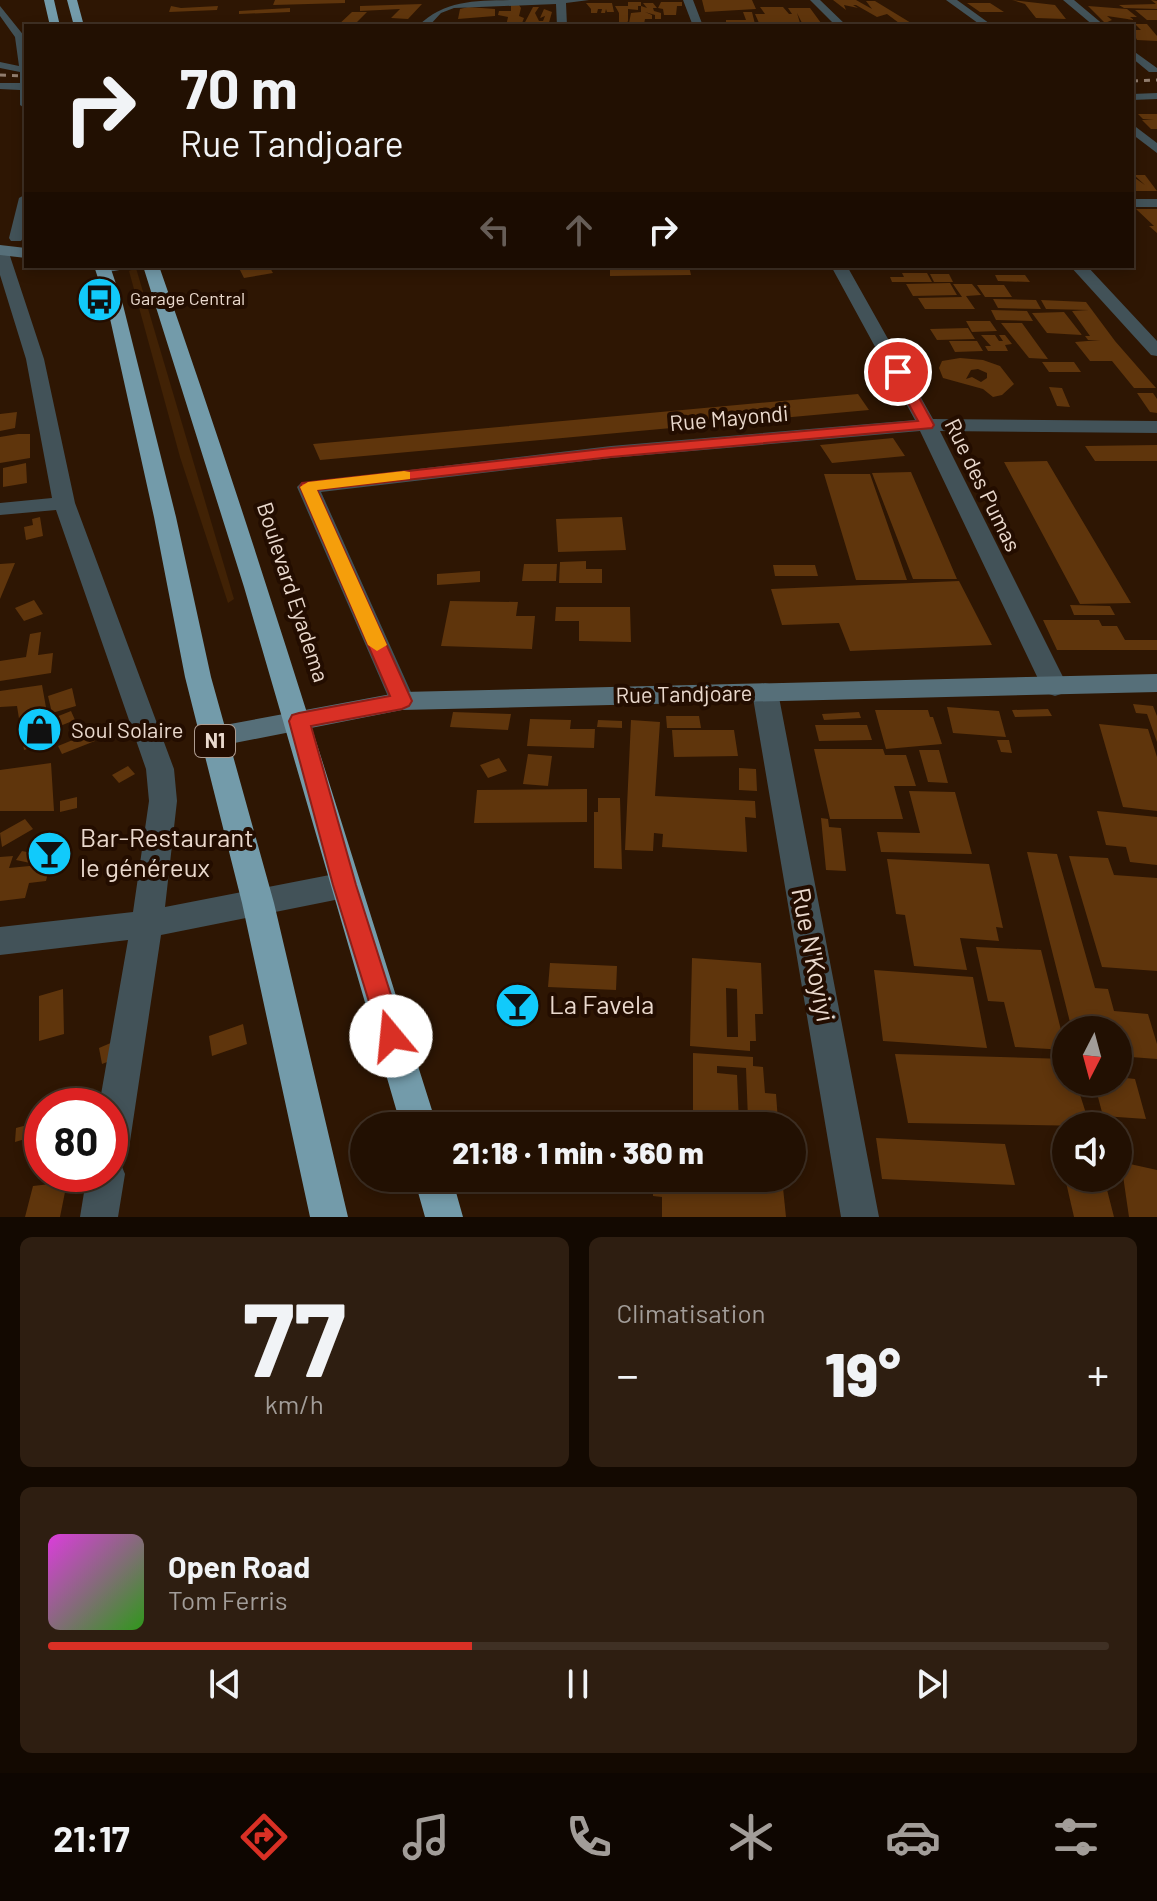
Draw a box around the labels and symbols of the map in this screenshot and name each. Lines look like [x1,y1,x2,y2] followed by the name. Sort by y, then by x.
[75,275,123,323] bus stop icon: Garage Central
[130,287,245,309] place label: Garage Central
[864,338,932,406] pin
[668,399,789,435] street label: Rue Mayondi
[940,414,1027,555] street label: Rue des Pumas
[253,499,335,685] street label: Boulevard Eyadema
[615,679,753,707] street label: Rue Tandjoare
[16,706,64,754] shop icon: Soul Solaire
[71,716,183,742] place label: Soul Solaire
[195,725,235,757] road number: N1
[80,821,254,882] place label: Bar-Restaurant le généreux
[25,829,73,877] bar icon: Bar-Restaurant le généreux
[786,885,843,1025] street label: Rue N'Koyiyi
[494,981,542,1029] bar icon: La Favela
[549,988,654,1019] place label: La Favela
[349,994,433,1078] position arrow
[1052,1016,1132,1096] north arrow
[24,1088,128,1192] speed limit sign: 80

